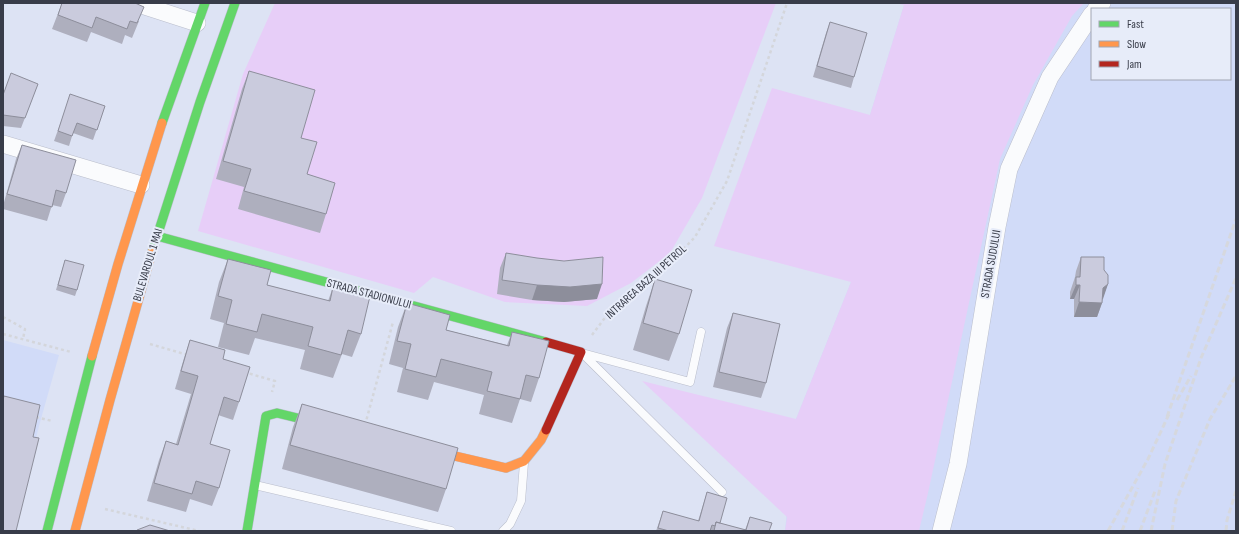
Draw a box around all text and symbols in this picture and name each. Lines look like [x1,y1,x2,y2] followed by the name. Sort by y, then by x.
[1091,8,1231,80] legend
[1127,17,1144,32] text: Fast
[1127,37,1146,52] text: Slow
[1126,57,1142,72] text: Jam
[130,227,166,303] street label: BULEVARDUL 1 MAI
[978,229,1004,299] street label: STRADA SUDULUI
[602,241,690,322] street label: INTRAREA BAZA III PETROL
[325,276,413,312] street label: STRADA STADIONULUI

